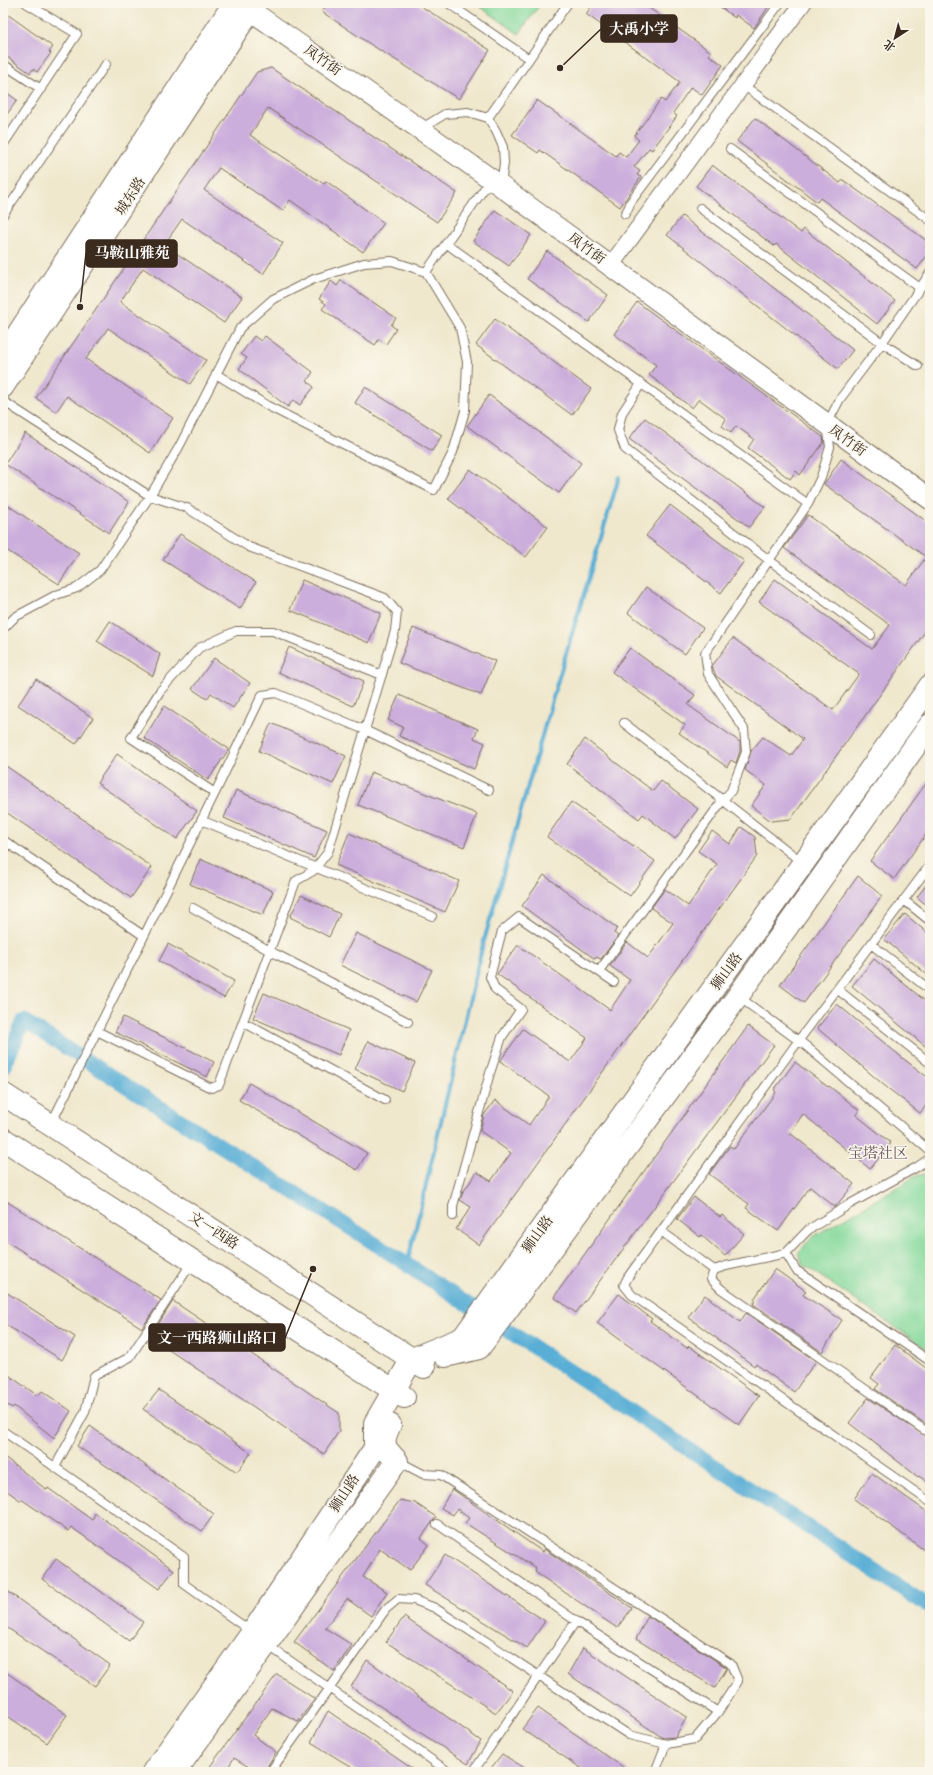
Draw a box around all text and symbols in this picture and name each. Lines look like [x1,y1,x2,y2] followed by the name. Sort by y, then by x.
[601,15,677,42] callout: 大禹小学
[609,18,669,39] text: 大禹小学
[875,18,915,58] north arrow
[880,36,898,56] text: 北
[300,40,346,80] street label: 凤竹街
[110,173,150,219] street label: 城东路
[564,228,610,268] street label: 凤竹街
[86,240,177,267] callout: 马鞍山雅苑
[94,242,170,263] text: 马鞍山雅苑
[825,420,871,460] street label: 凤竹街
[706,948,746,994] street label: 狮山路
[848,1142,908,1163] district label: 宝塔社区
[185,1206,243,1254] street label: 文一西路
[517,1211,557,1257] street label: 狮山路
[149,1324,285,1351] callout: 文一西路狮山路口
[157,1327,277,1348] text: 文一西路狮山路口
[324,1470,364,1516] street label: 狮山路

